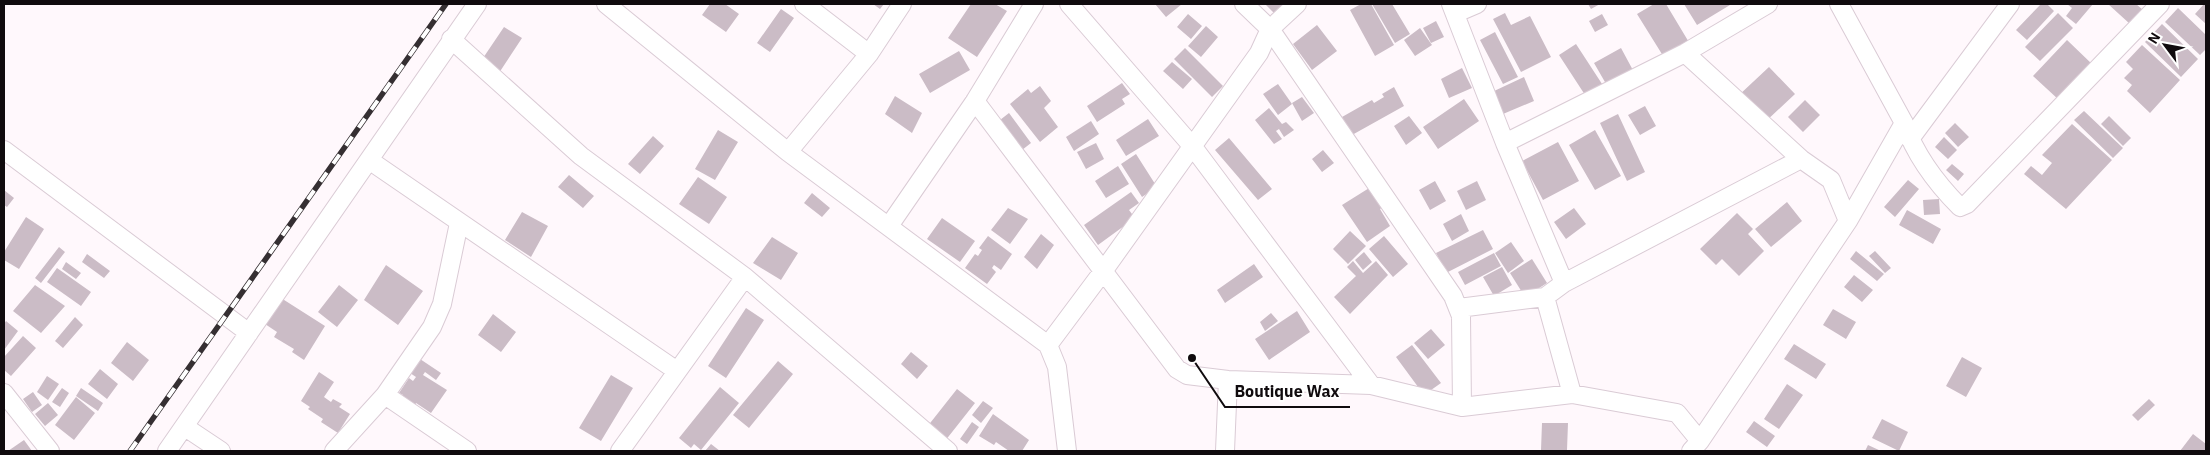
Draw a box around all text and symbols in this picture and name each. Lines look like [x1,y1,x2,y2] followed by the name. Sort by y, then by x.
[2140,20,2190,70] north arrow
[2144,29,2164,47] text: N
[1225,376,1350,407] callout: Boutique Wax
[1234,381,1340,401] text: Boutique Wax

